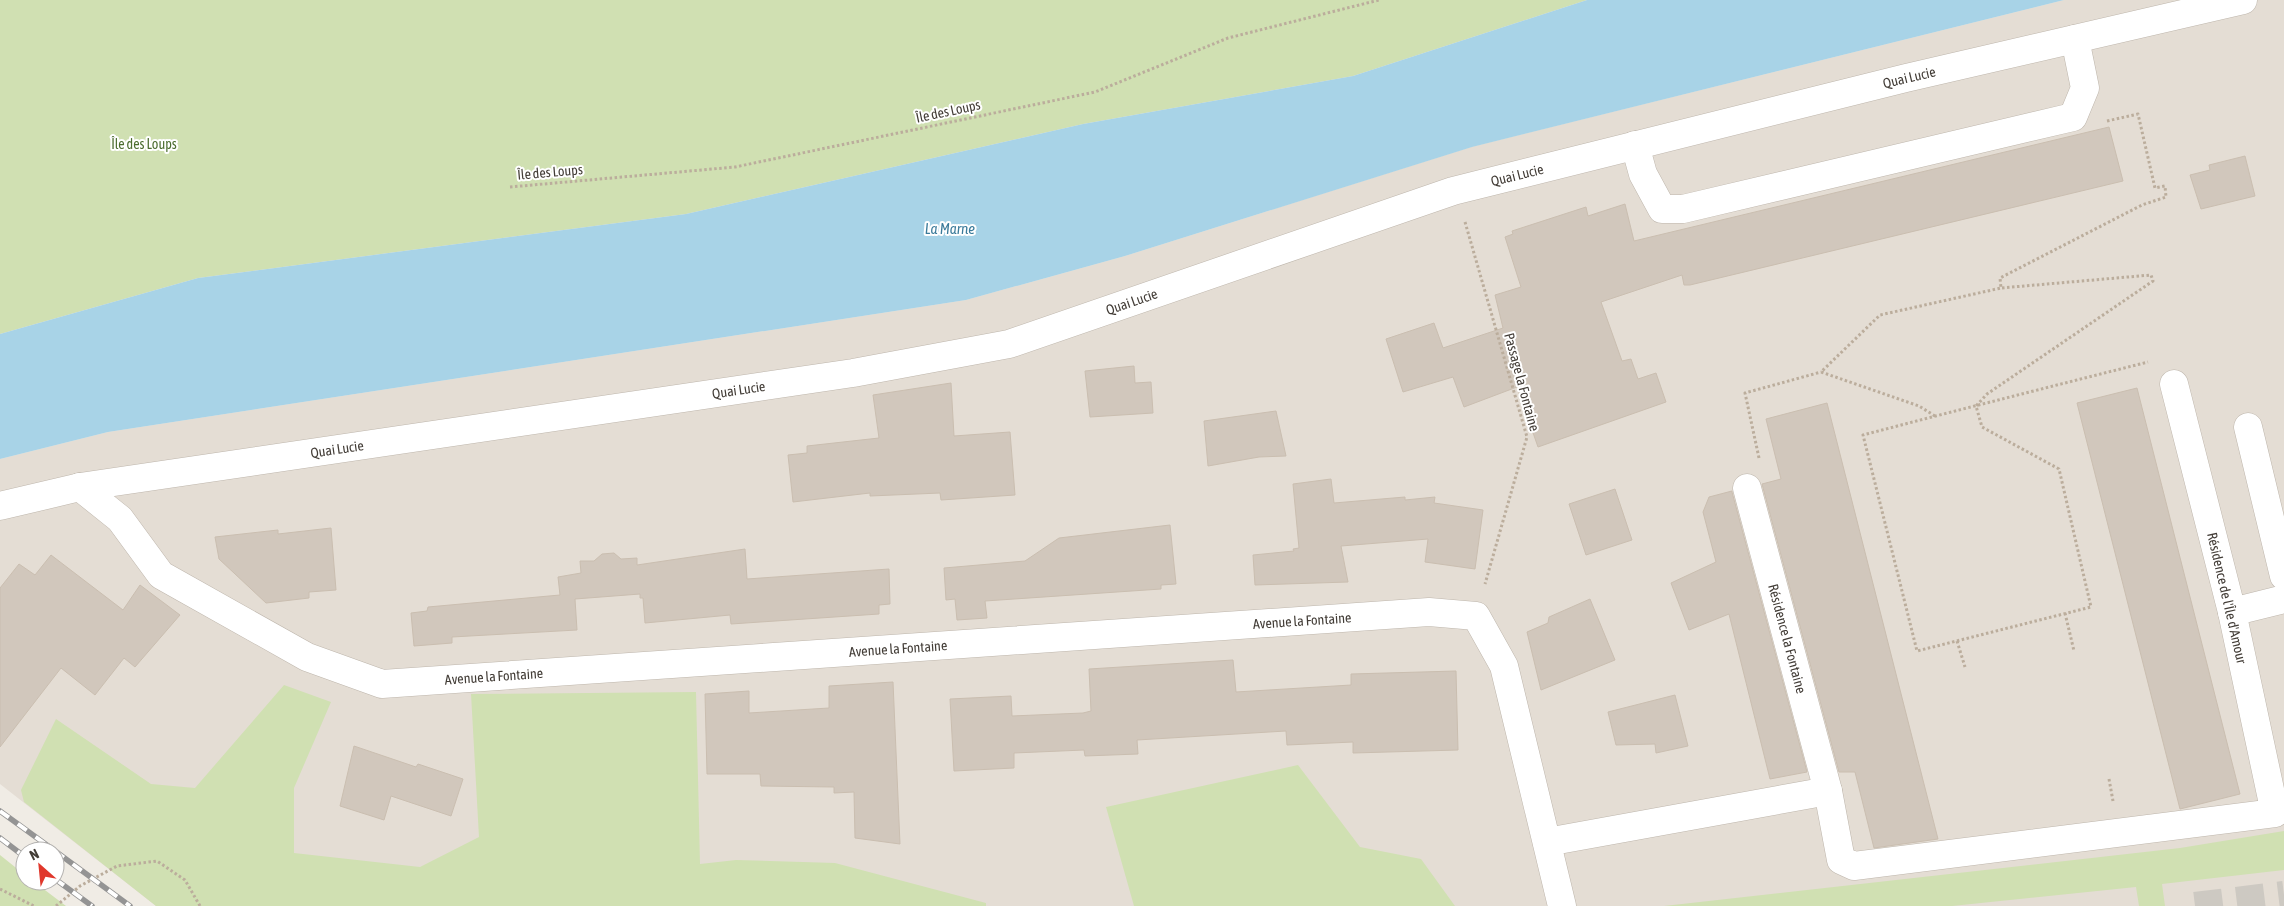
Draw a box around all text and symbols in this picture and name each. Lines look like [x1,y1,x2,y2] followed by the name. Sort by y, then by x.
[1881,63,1937,91] street label: Quai Lucie
[914,96,982,126] street label: Île des Loups
[111,136,177,152] park label: Île des Loups
[517,161,583,183] street label: Île des Loups
[1489,161,1545,189] street label: Quai Lucie
[925,220,975,237] water label: La Marne
[1104,285,1160,318] street label: Quai Lucie
[1501,331,1543,433] street label: Passage la Fontaine
[711,378,766,402] street label: Quai Lucie
[309,437,365,461] street label: Quai Lucie
[2204,531,2250,666] street label: Résidence de l'Île d'Amour
[1765,582,1810,695] street label: Résidence la Fontaine
[1252,609,1352,632] street label: Avenue la Fontaine
[848,637,948,660] street label: Avenue la Fontaine
[444,665,544,688] street label: Avenue la Fontaine
[15,841,65,891] north arrow
[27,845,41,863] text: N

